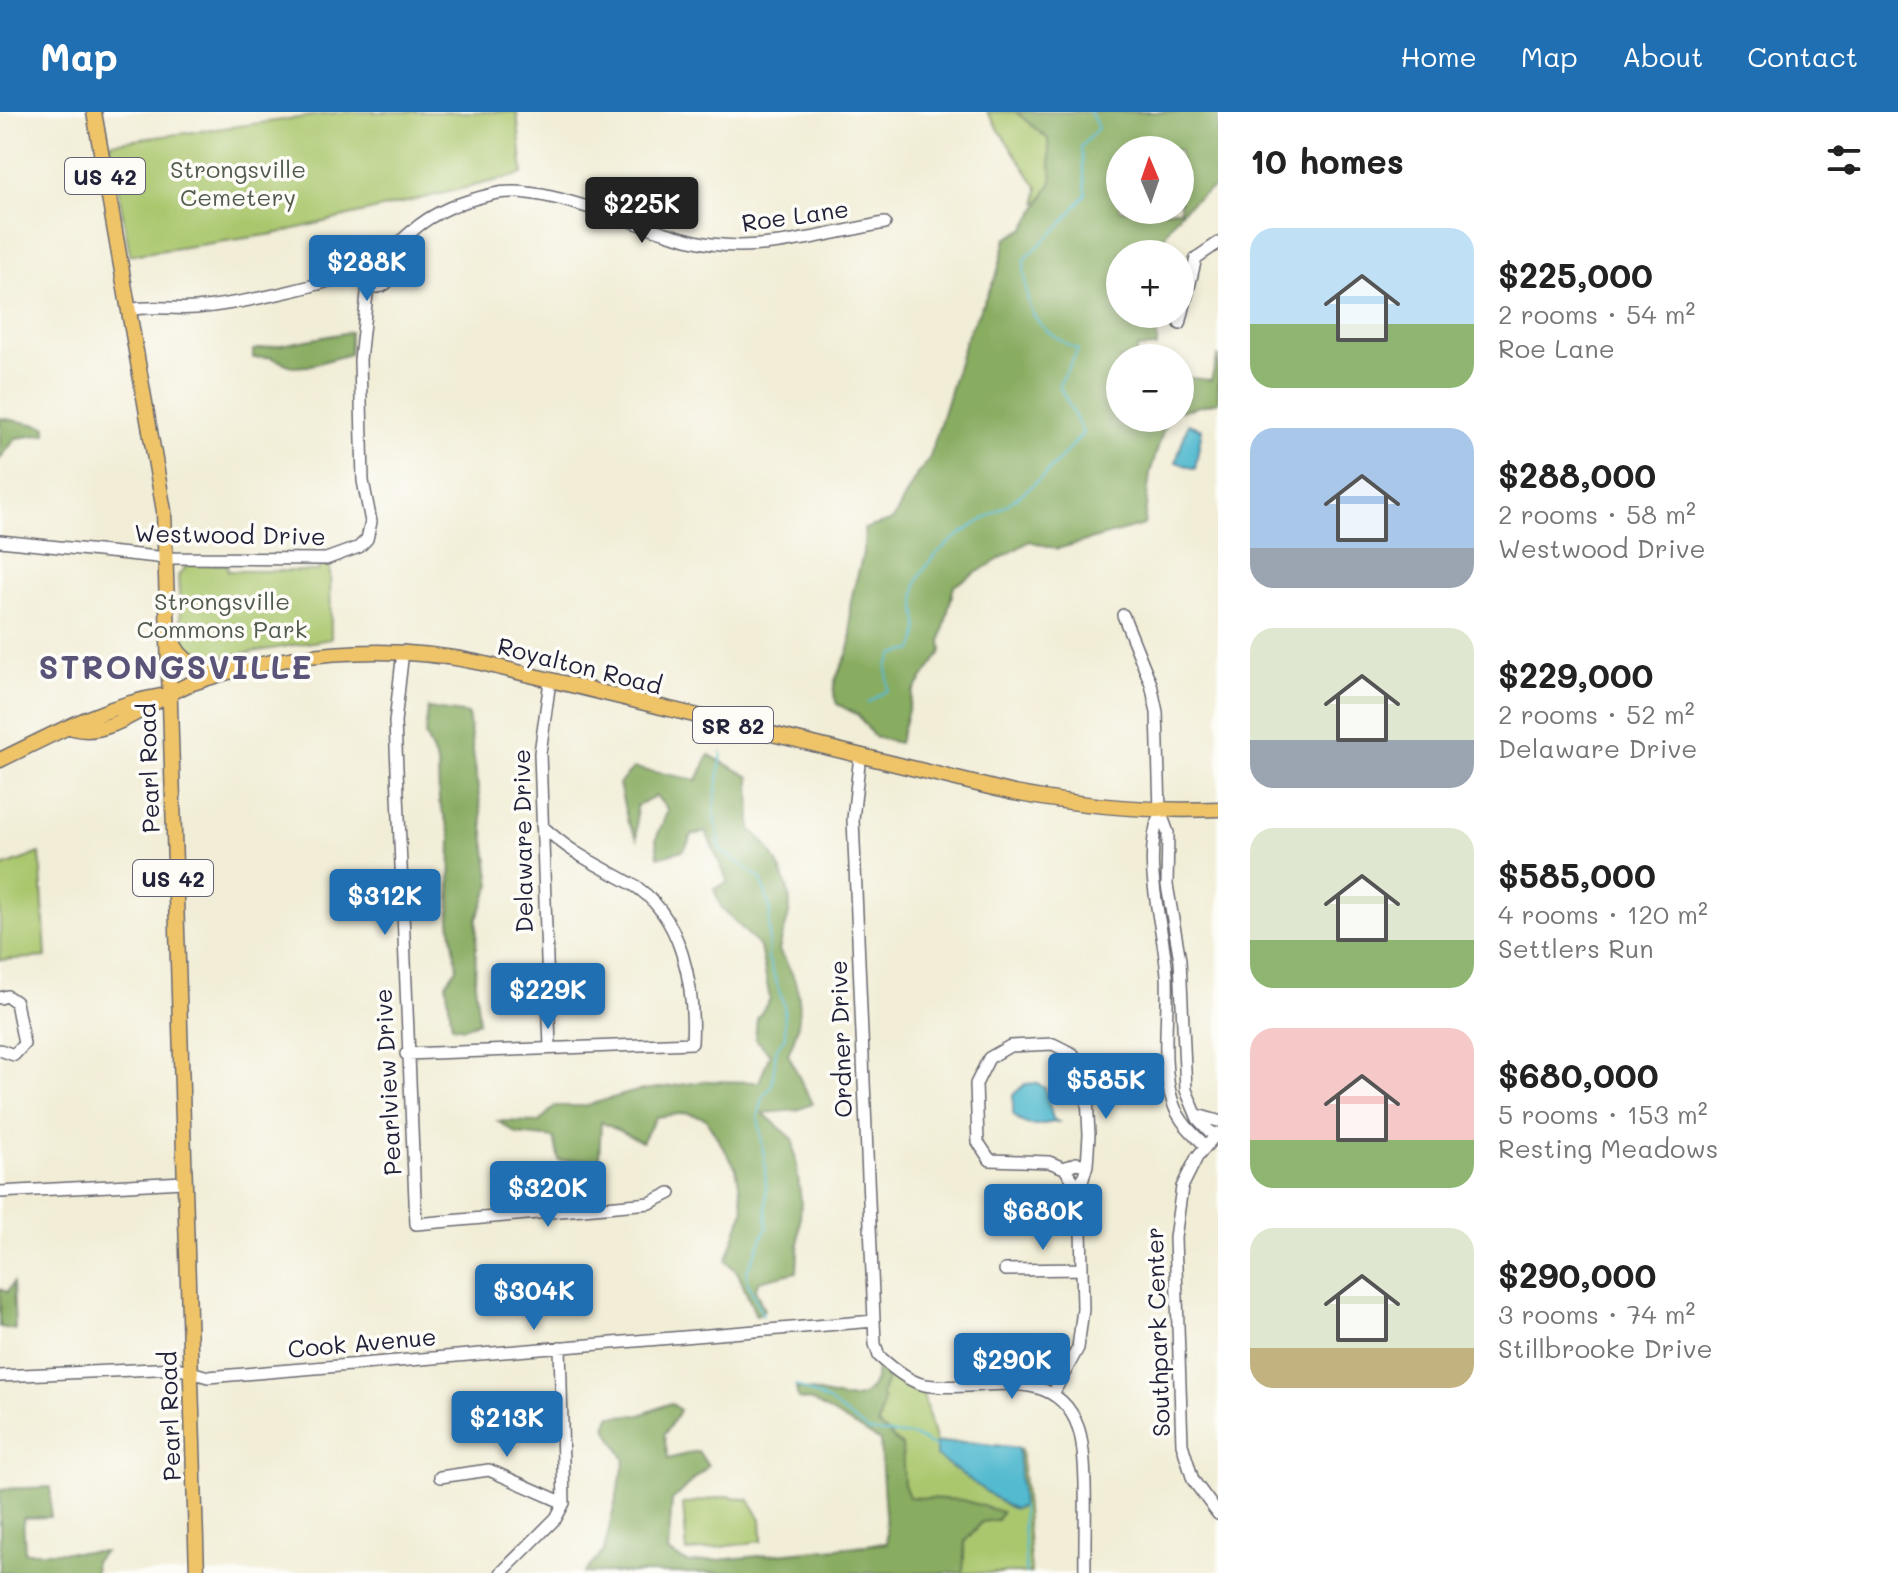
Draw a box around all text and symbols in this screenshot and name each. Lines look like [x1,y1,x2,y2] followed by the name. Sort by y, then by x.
[40,31,118,81] text: Map
[1401,38,1477,74] text: Home
[1521,38,1578,74] text: Map
[1622,38,1703,74] text: About
[1747,38,1858,74] text: Contact
[1106,136,1194,224] north arrow
[1106,136,1194,432] map controls
[1250,138,1404,183] text: 10 homes
[1822,138,1866,182] icon: filters
[170,153,306,212] park label: Strongsville Cemetery
[65,158,145,194] road number: US 42
[586,177,698,245] pin: $225K
[603,186,681,220] text: $225K
[739,192,851,238] street label: Roe Lane
[311,235,423,303] pin: $288K
[1106,240,1194,328] button: +
[327,244,407,278] text: $288K
[1498,252,1653,297] text: $225,000
[1314,260,1410,356] icon: home
[1498,297,1695,331] text: 2 rooms · 54 m²
[1498,331,1615,365] text: Roe Lane
[1106,344,1194,432] button: −
[1498,452,1656,497] text: $288,000
[1314,460,1410,556] icon: home
[1498,497,1696,531] text: 2 rooms · 58 m²
[134,517,326,551] street label: Westwood Drive
[1498,531,1706,565] text: Westwood Drive
[137,585,307,644] park label: Strongsville Commons Park
[494,630,666,700] street label: Royalton Road
[38,645,314,687] district label: STRONGSVILLE
[1498,652,1653,697] text: $229,000
[1314,660,1410,756] icon: home
[1498,697,1695,731] text: 2 rooms · 52 m²
[130,702,166,834] street label: Pearl Road
[693,707,773,743] road number: SR 82
[1498,731,1697,765] text: Delaware Drive
[505,749,539,933] street label: Delaware Drive
[1498,852,1656,897] text: $585,000
[133,860,213,896] road number: US 42
[1314,860,1410,956] icon: home
[329,869,441,937] pin: $312K
[348,878,422,912] text: $312K
[1498,897,1708,931] text: 4 rooms · 120 m²
[1498,931,1654,965] text: Settlers Run
[822,960,858,1118] street label: Ordner Drive
[492,963,604,1031] pin: $229K
[509,972,587,1006] text: $229K
[367,988,407,1176] street label: Pearlview Drive
[1498,1052,1659,1097] text: $680,000
[1050,1053,1162,1121] pin: $585K
[1314,1060,1410,1156] icon: home
[1066,1062,1146,1096] text: $585K
[1498,1097,1708,1131] text: 5 rooms · 153 m²
[1498,1131,1718,1165] text: Resting Meadows
[492,1161,604,1229] pin: $320K
[508,1170,588,1204] text: $320K
[987,1184,1099,1252] pin: $680K
[1002,1193,1084,1227] text: $680K
[1138,1227,1176,1437] street label: Southpark Center
[1498,1252,1656,1297] text: $290,000
[1314,1260,1410,1356] icon: home
[478,1264,590,1332] pin: $304K
[493,1273,575,1307] text: $304K
[1498,1297,1695,1331] text: 3 rooms · 74 m²
[286,1320,438,1364] street label: Cook Avenue
[1498,1331,1712,1365] text: Stillbrooke Drive
[956,1333,1068,1401] pin: $290K
[972,1342,1052,1376] text: $290K
[151,1350,187,1482] street label: Pearl Road
[451,1391,563,1459] pin: $213K
[470,1400,544,1434] text: $213K

